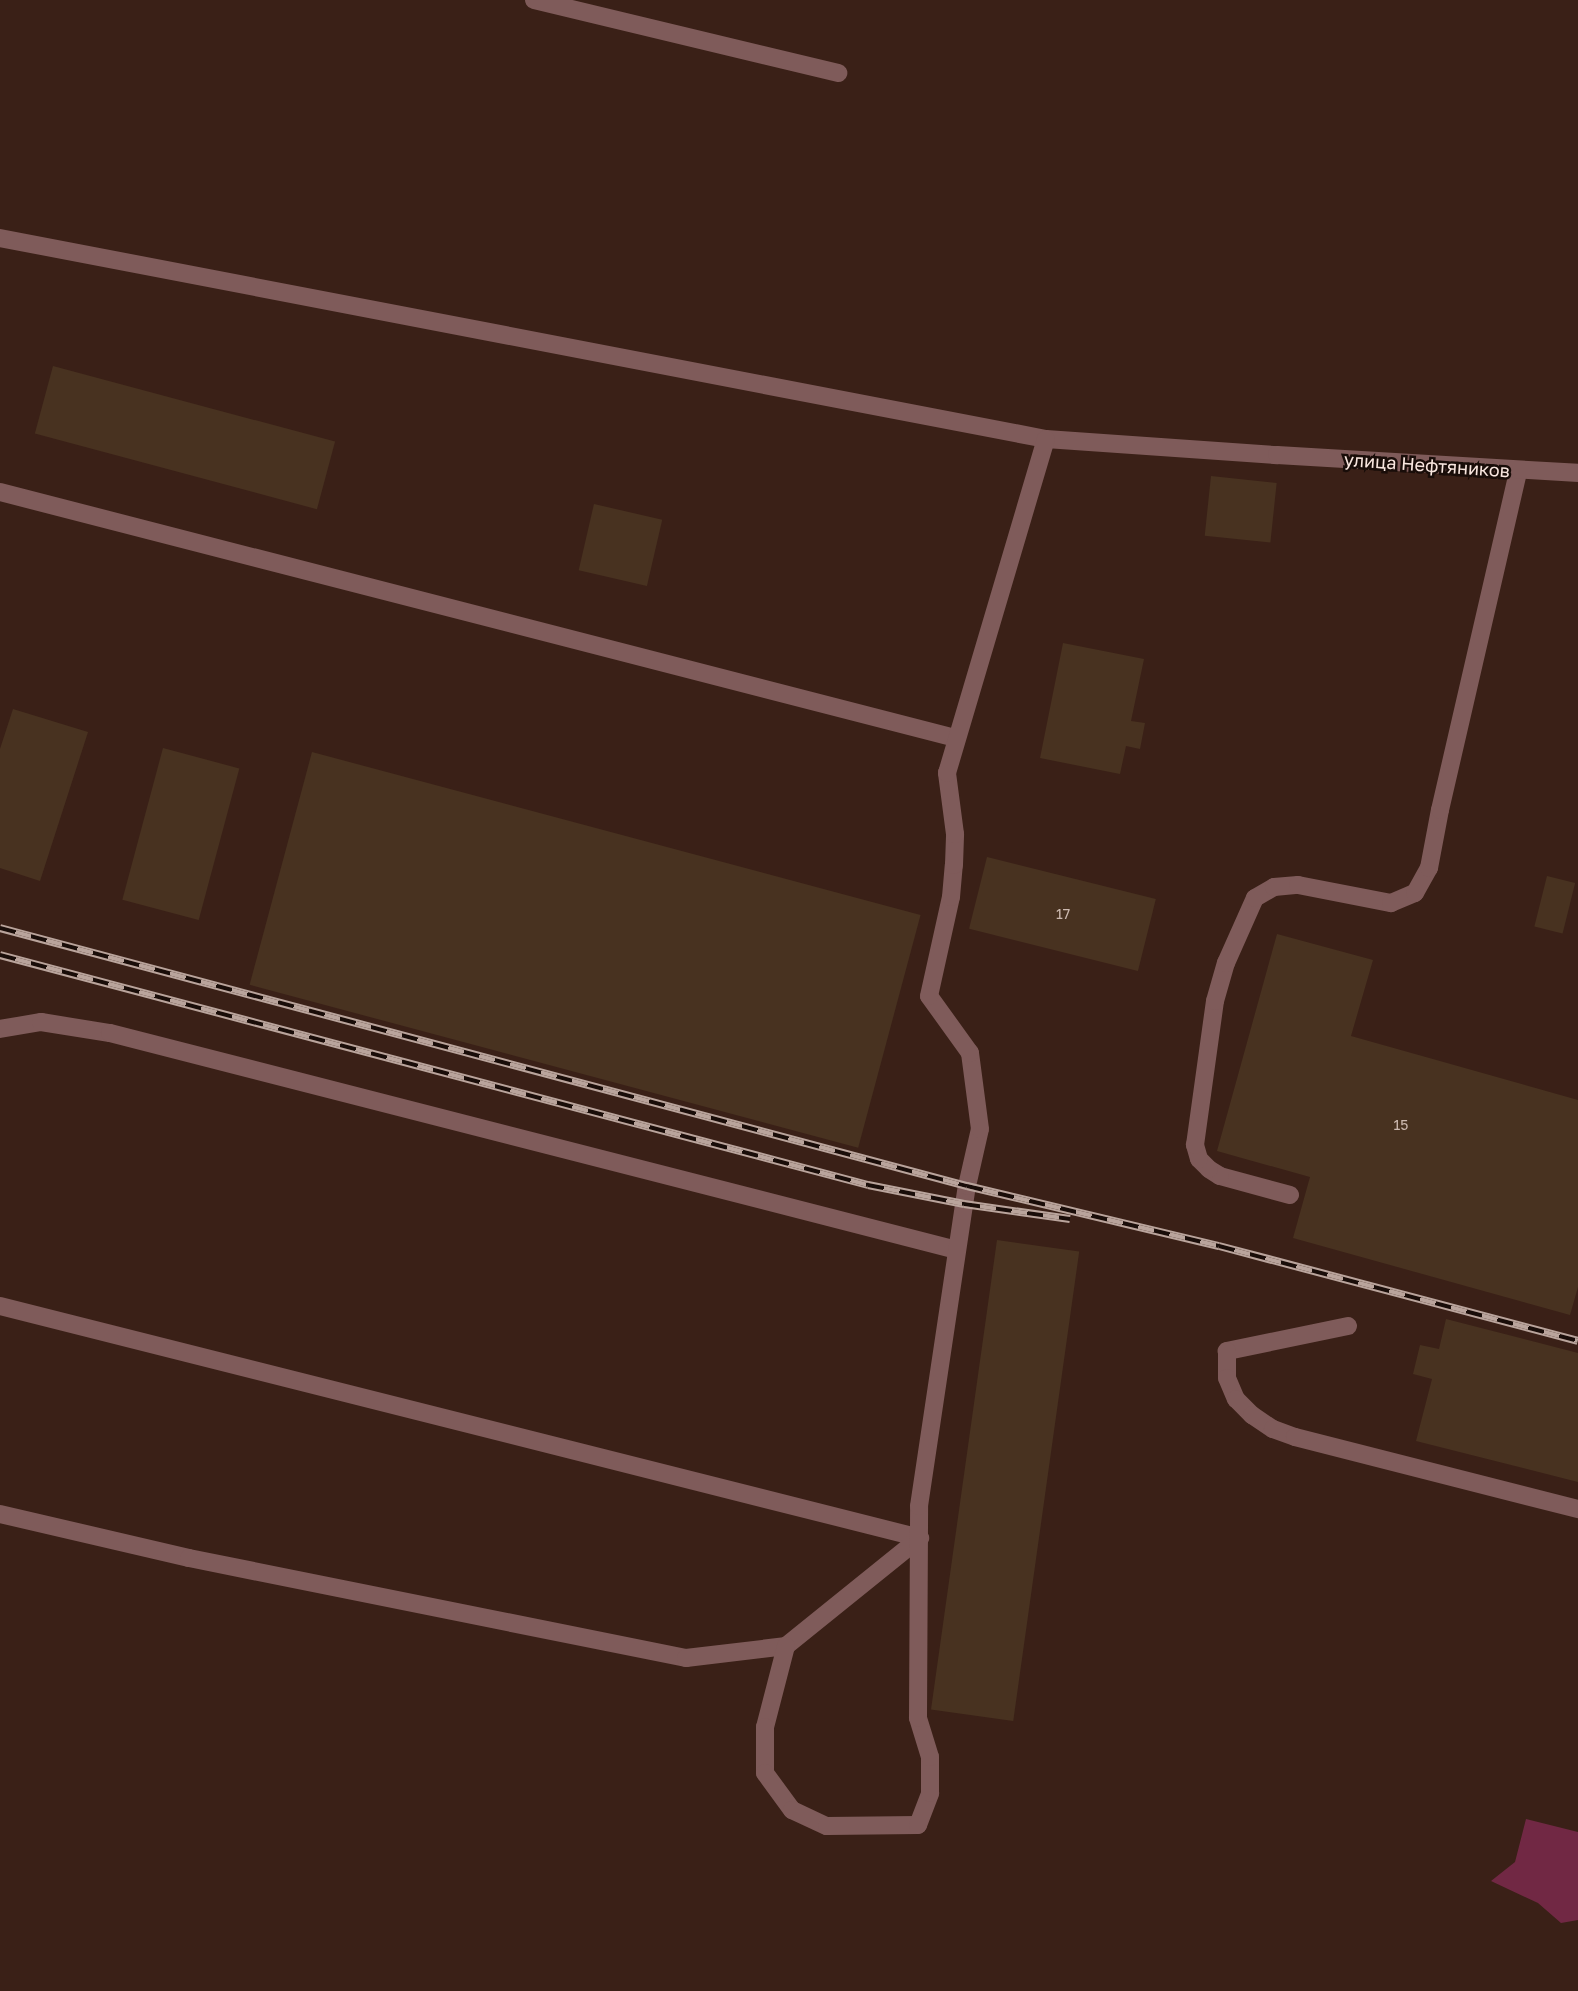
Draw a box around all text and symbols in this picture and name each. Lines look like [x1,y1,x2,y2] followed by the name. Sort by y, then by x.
[1343,448,1511,482] street label: улица Нефтяников
[1056,906,1070,922] house number: 17
[1394,1117,1408,1133] house number: 15

